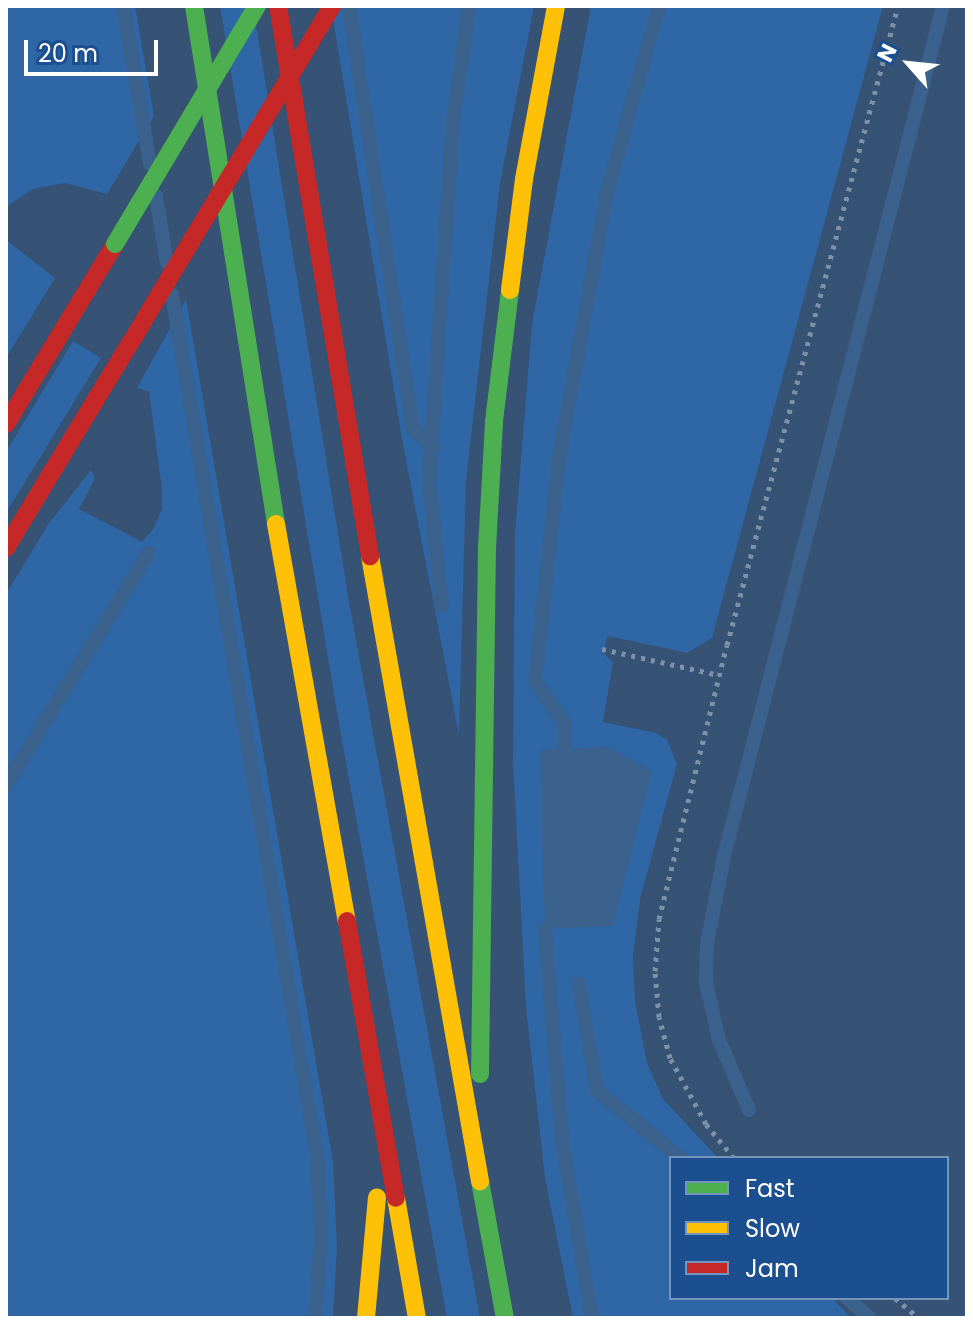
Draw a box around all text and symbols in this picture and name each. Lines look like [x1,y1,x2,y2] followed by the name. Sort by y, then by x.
[28,24,162,74] scale bar
[869,24,949,104] north arrow
[38,37,98,70] text: 20 m
[870,38,905,67] text: N
[669,1156,949,1300] legend
[745,1172,795,1205] text: Fast
[745,1212,800,1245] text: Slow
[745,1252,799,1285] text: Jam

